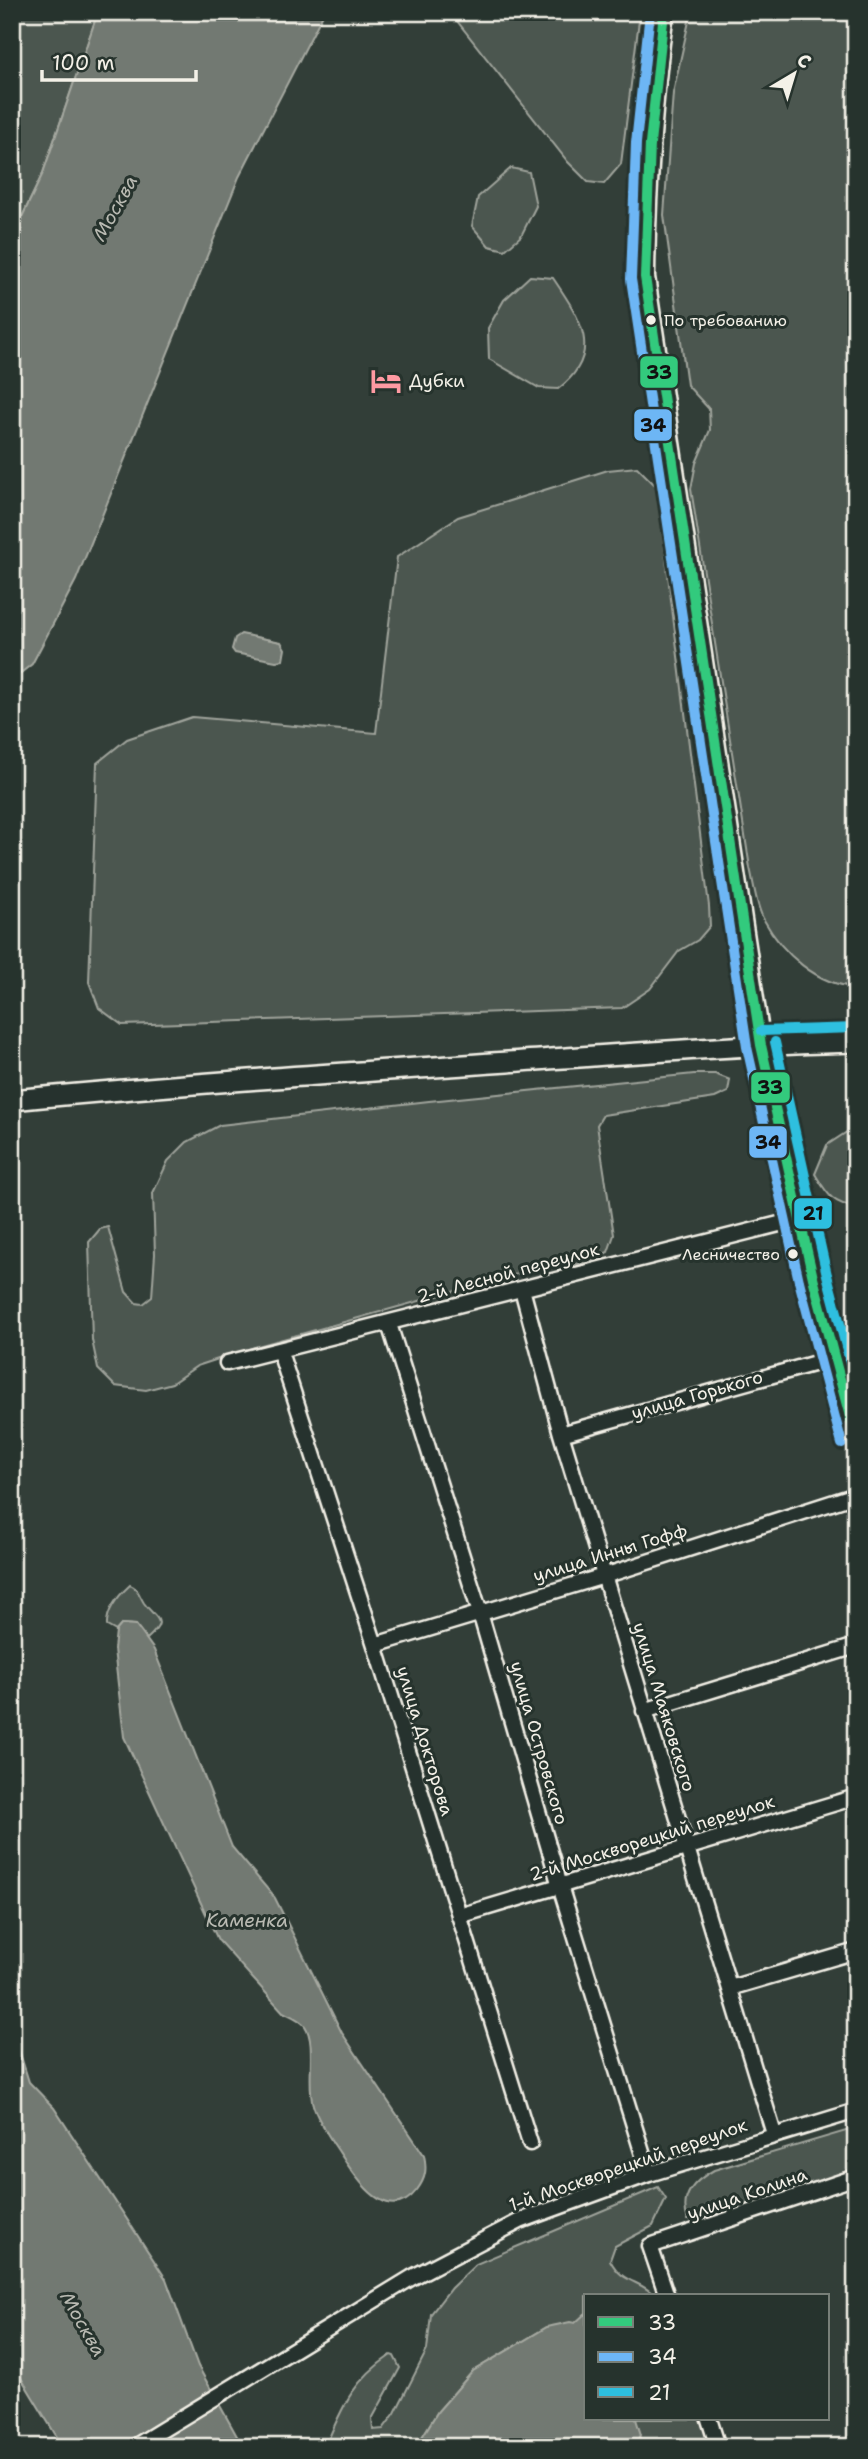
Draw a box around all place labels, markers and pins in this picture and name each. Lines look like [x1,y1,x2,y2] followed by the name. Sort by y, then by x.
[664,310,787,331] place label: По требованию
[644,313,658,327] marker: По требованию
[369,364,403,398] hotel icon: Дубки
[409,369,465,393] place label: Дубки
[682,1244,780,1265] place label: Лесничество
[786,1247,800,1261] marker: Лесничество

